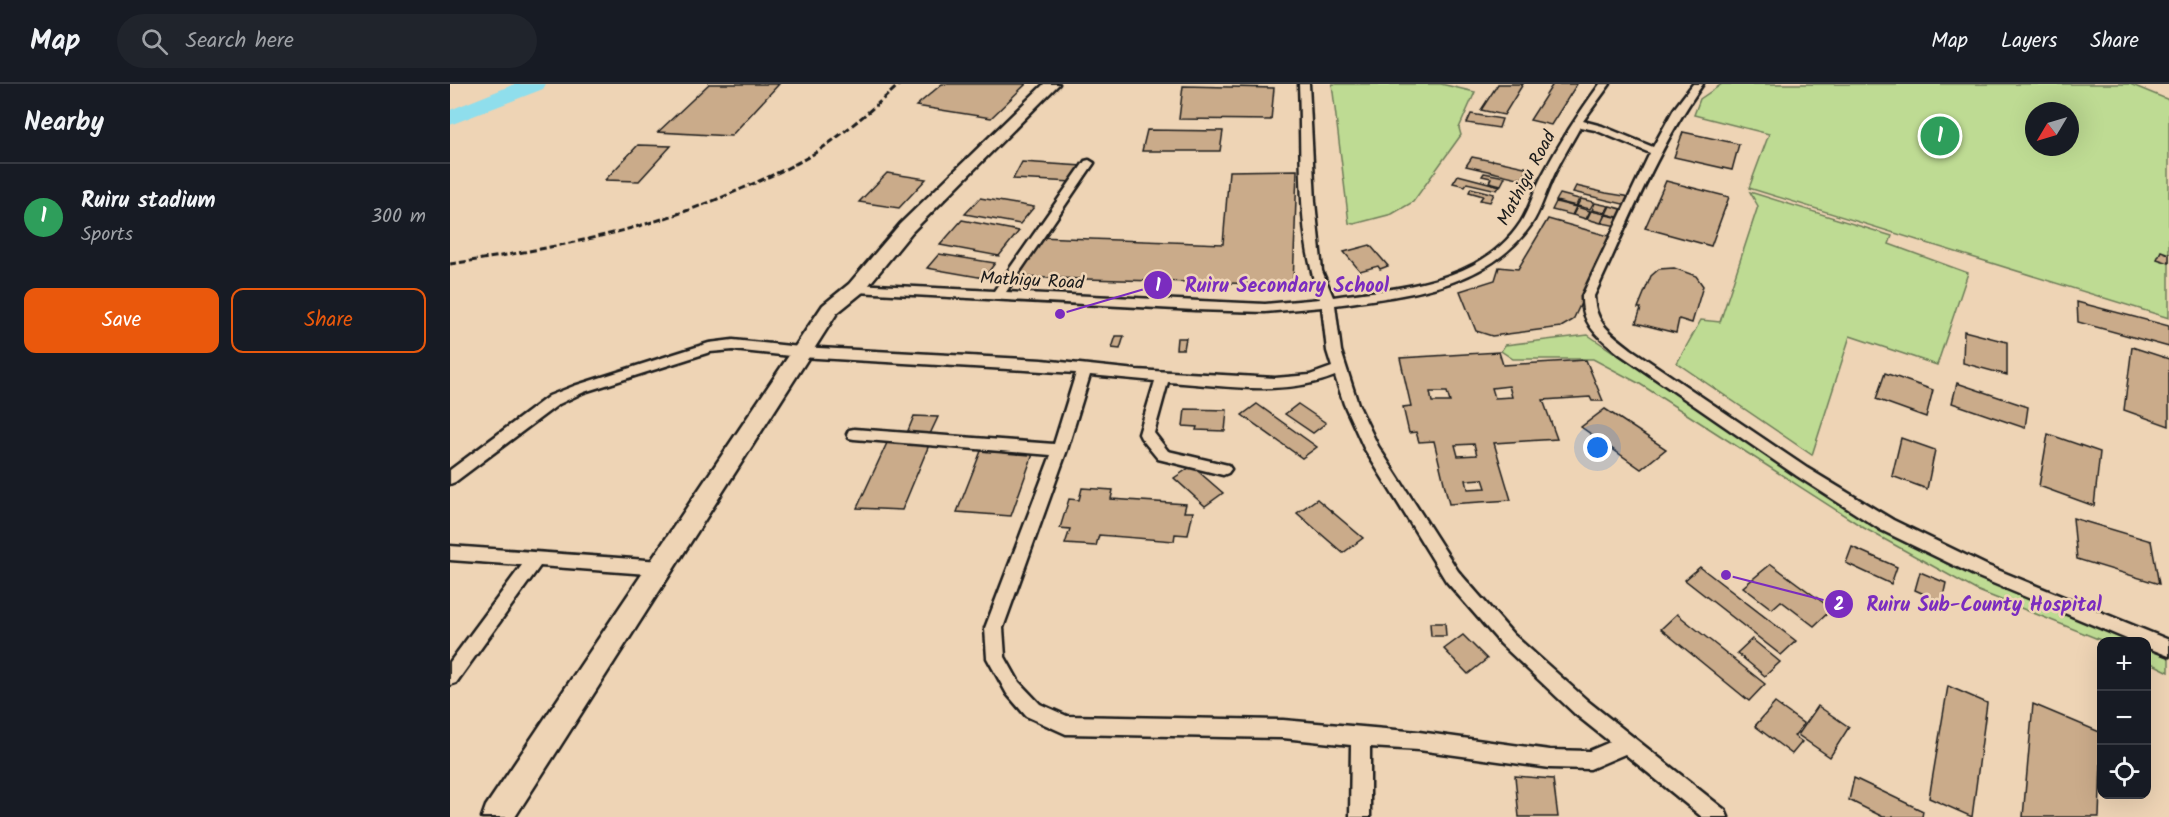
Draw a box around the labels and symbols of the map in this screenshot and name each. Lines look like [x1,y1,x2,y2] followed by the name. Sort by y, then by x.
[2025,102,2079,156] north arrow
[1920,113,1960,158] pin: 1
[1490,125,1565,231] street label: Mathigu Road
[979,264,1086,299] street label: Mathigu Road
[1143,266,1402,304] callout: Ruiru Secondary School
[1185,271,1390,303] text: Ruiru Secondary School
[1155,272,1161,301] text: 1
[1583,433,1612,462] your location
[1824,585,2114,623] callout: Ruiru Sub-County Hospital
[1866,590,2103,622] text: Ruiru Sub-County Hospital
[1834,591,1844,620] text: 2

